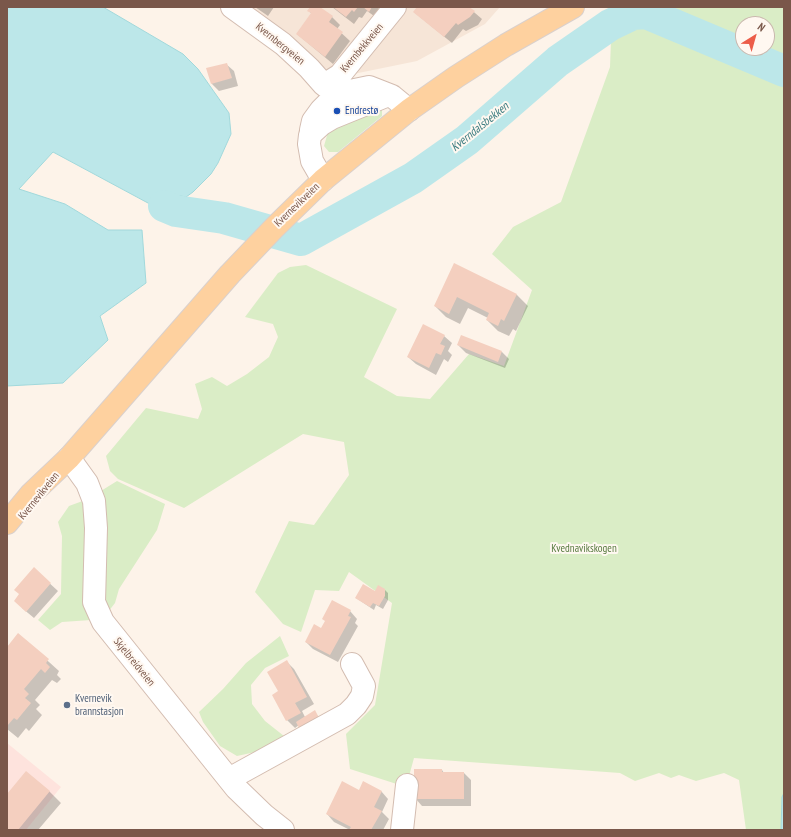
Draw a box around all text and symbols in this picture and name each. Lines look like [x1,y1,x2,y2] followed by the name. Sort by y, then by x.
[735,16,775,56] north arrow
[253,20,307,68] street label: Kvernbergveien
[755,20,768,35] text: N
[338,21,386,75] street label: Kvernbekkveien
[448,99,512,155] water label: Kverndalsbekken
[345,104,378,118] place label: Endrestø
[332,106,342,116] marker: Endrestø
[272,180,322,230] street label: Kvernevikveien
[16,470,62,522] street label: Kvernevikveien
[551,542,617,556] park label: Kvednavikskogen
[110,635,158,689] street label: Skjelbreidveien
[75,692,124,718] place label: Kvernevik brannstasjon
[62,700,72,710] marker: Kvernevik brannstasjon

